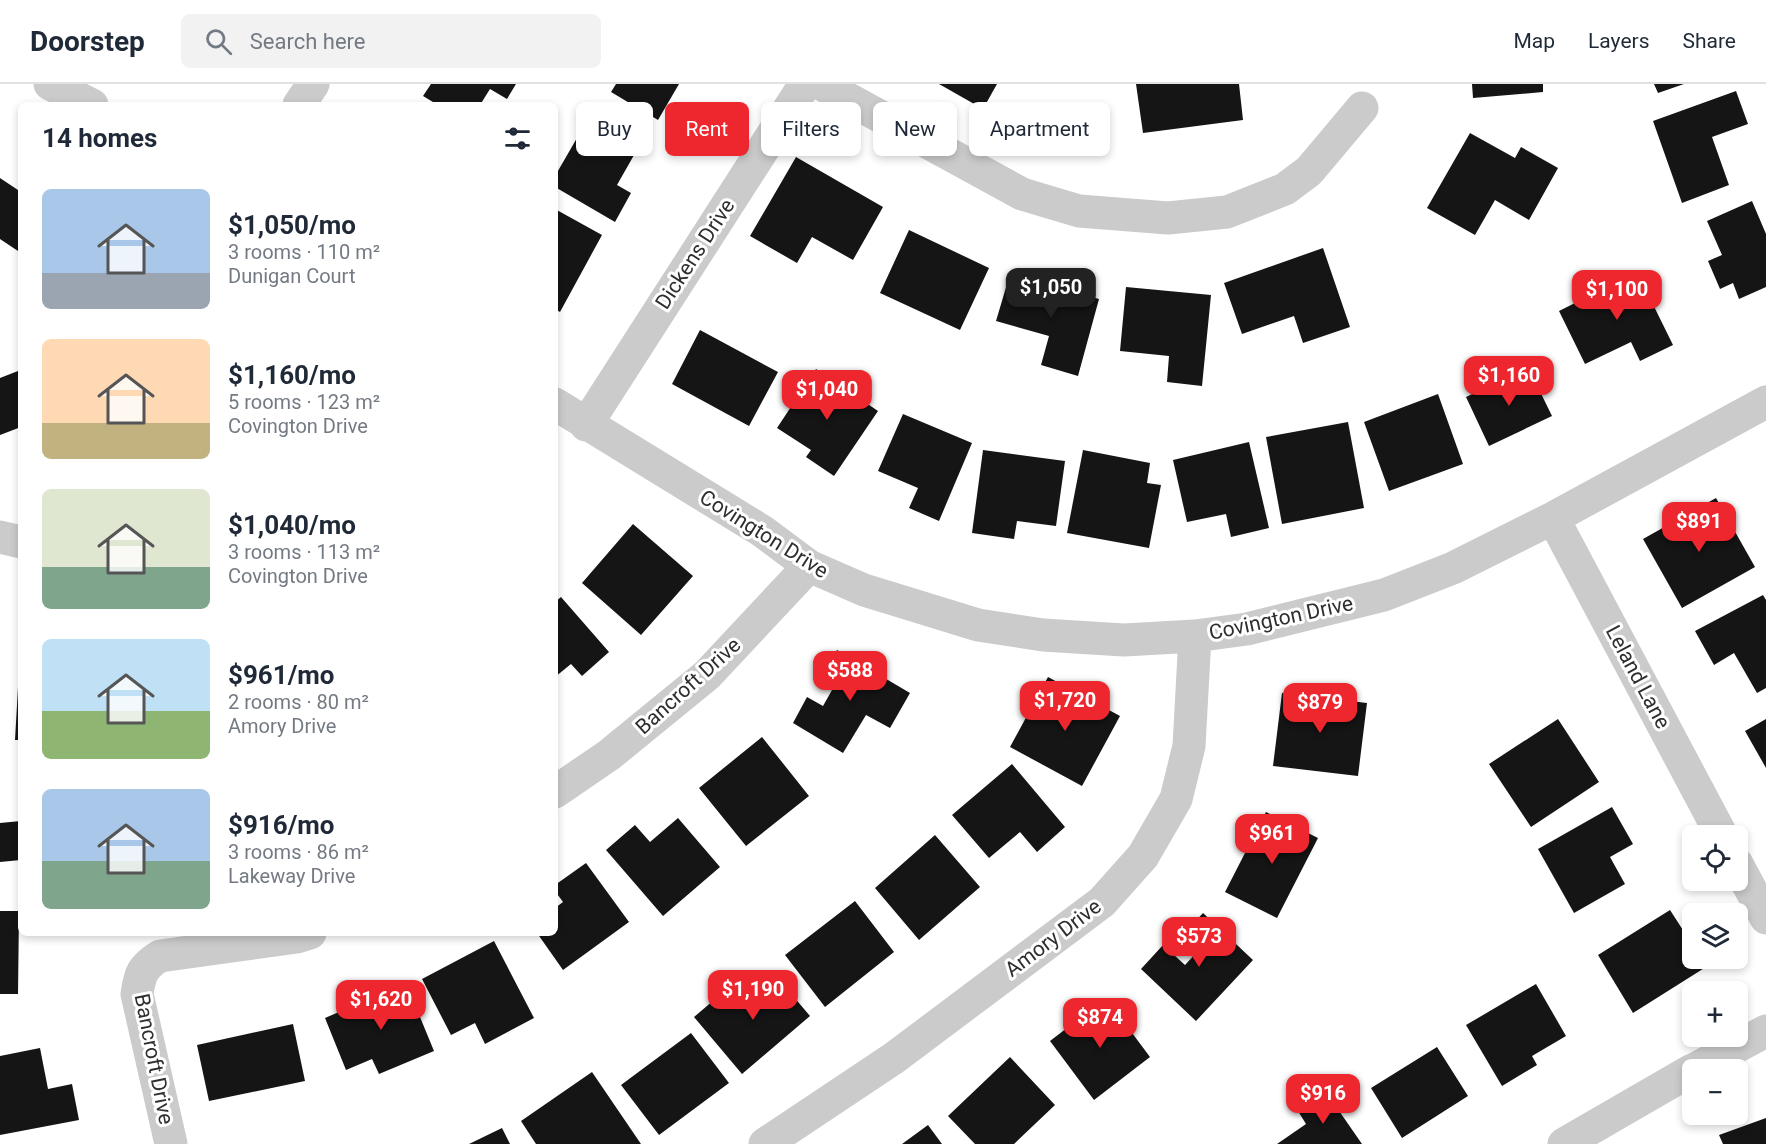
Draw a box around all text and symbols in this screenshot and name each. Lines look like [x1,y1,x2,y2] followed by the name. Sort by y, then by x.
[181,14,601,68] search box
[30,25,145,58] text: Doorstep
[202,25,235,58] icon: search
[250,29,366,54] text: Search here
[1513,29,1555,53] text: Map
[1588,29,1649,53] text: Layers
[1682,29,1736,53] text: Share
[576,102,653,156] chip: Buy
[665,102,749,156] chip: Rent
[761,102,861,156] chip: Filters
[873,102,957,156] chip: New
[969,102,1110,156] chip: Apartment
[501,122,534,155] icon: filters
[42,123,157,153] text: 14 homes
[651,195,739,313] street label: Dickens Drive
[228,210,356,240] text: $1,050/mo
[90,213,162,285] icon: home
[228,240,380,264] text: 3 rooms · 110 m²
[228,264,355,288] text: Dunigan Court
[1002,268,1100,319] pin: $1,050
[1568,270,1666,321] pin: $1,100
[1020,275,1082,299] text: $1,050
[1586,277,1648,301] text: $1,100
[1460,356,1558,407] pin: $1,160
[228,360,356,390] text: $1,160/mo
[90,363,162,435] icon: home
[1478,363,1540,387] text: $1,160
[778,370,876,421] pin: $1,040
[796,377,858,401] text: $1,040
[228,390,380,414] text: 5 rooms · 123 m²
[228,414,368,438] text: Covington Drive
[695,485,833,583] street label: Covington Drive
[1663,502,1735,553] pin: $891
[1676,509,1722,533] text: $891
[228,510,356,540] text: $1,040/mo
[90,513,162,585] icon: home
[228,540,380,564] text: 3 rooms · 113 m²
[228,564,368,588] text: Covington Drive
[1207,591,1355,645] street label: Covington Drive
[1601,621,1675,733] street label: Leland Lane
[631,633,745,739] street label: Bancroft Drive
[814,651,886,702] pin: $588
[827,658,873,682] text: $588
[228,660,335,690] text: $961/mo
[90,663,162,735] icon: home
[1016,681,1114,732] pin: $1,720
[1284,683,1356,734] pin: $879
[1034,688,1096,712] text: $1,720
[228,690,369,714] text: 2 rooms · 80 m²
[1297,690,1343,714] text: $879
[228,714,336,738] text: Amory Drive
[228,810,335,840] text: $916/mo
[90,813,162,885] icon: home
[1236,814,1308,865] pin: $961
[1249,821,1295,845] text: $961
[1682,825,1748,1125] map controls
[1682,825,1748,891] button: locate
[228,840,369,864] text: 3 rooms · 86 m²
[228,864,355,888] text: Lakeway Drive
[1000,894,1106,982] street label: Amory Drive
[1682,903,1748,969] button: layers
[1163,917,1235,968] pin: $573
[1176,924,1222,948] text: $573
[704,970,802,1021] pin: $1,190
[722,977,784,1001] text: $1,190
[332,980,430,1031] pin: $1,620
[1682,981,1748,1047] button: +
[350,987,412,1011] text: $1,620
[130,992,178,1126] street label: Bancroft Drive
[1064,998,1136,1049] pin: $874
[1077,1005,1123,1029] text: $874
[1682,1059,1748,1125] button: −
[1287,1074,1359,1125] pin: $916
[1300,1081,1346,1105] text: $916

